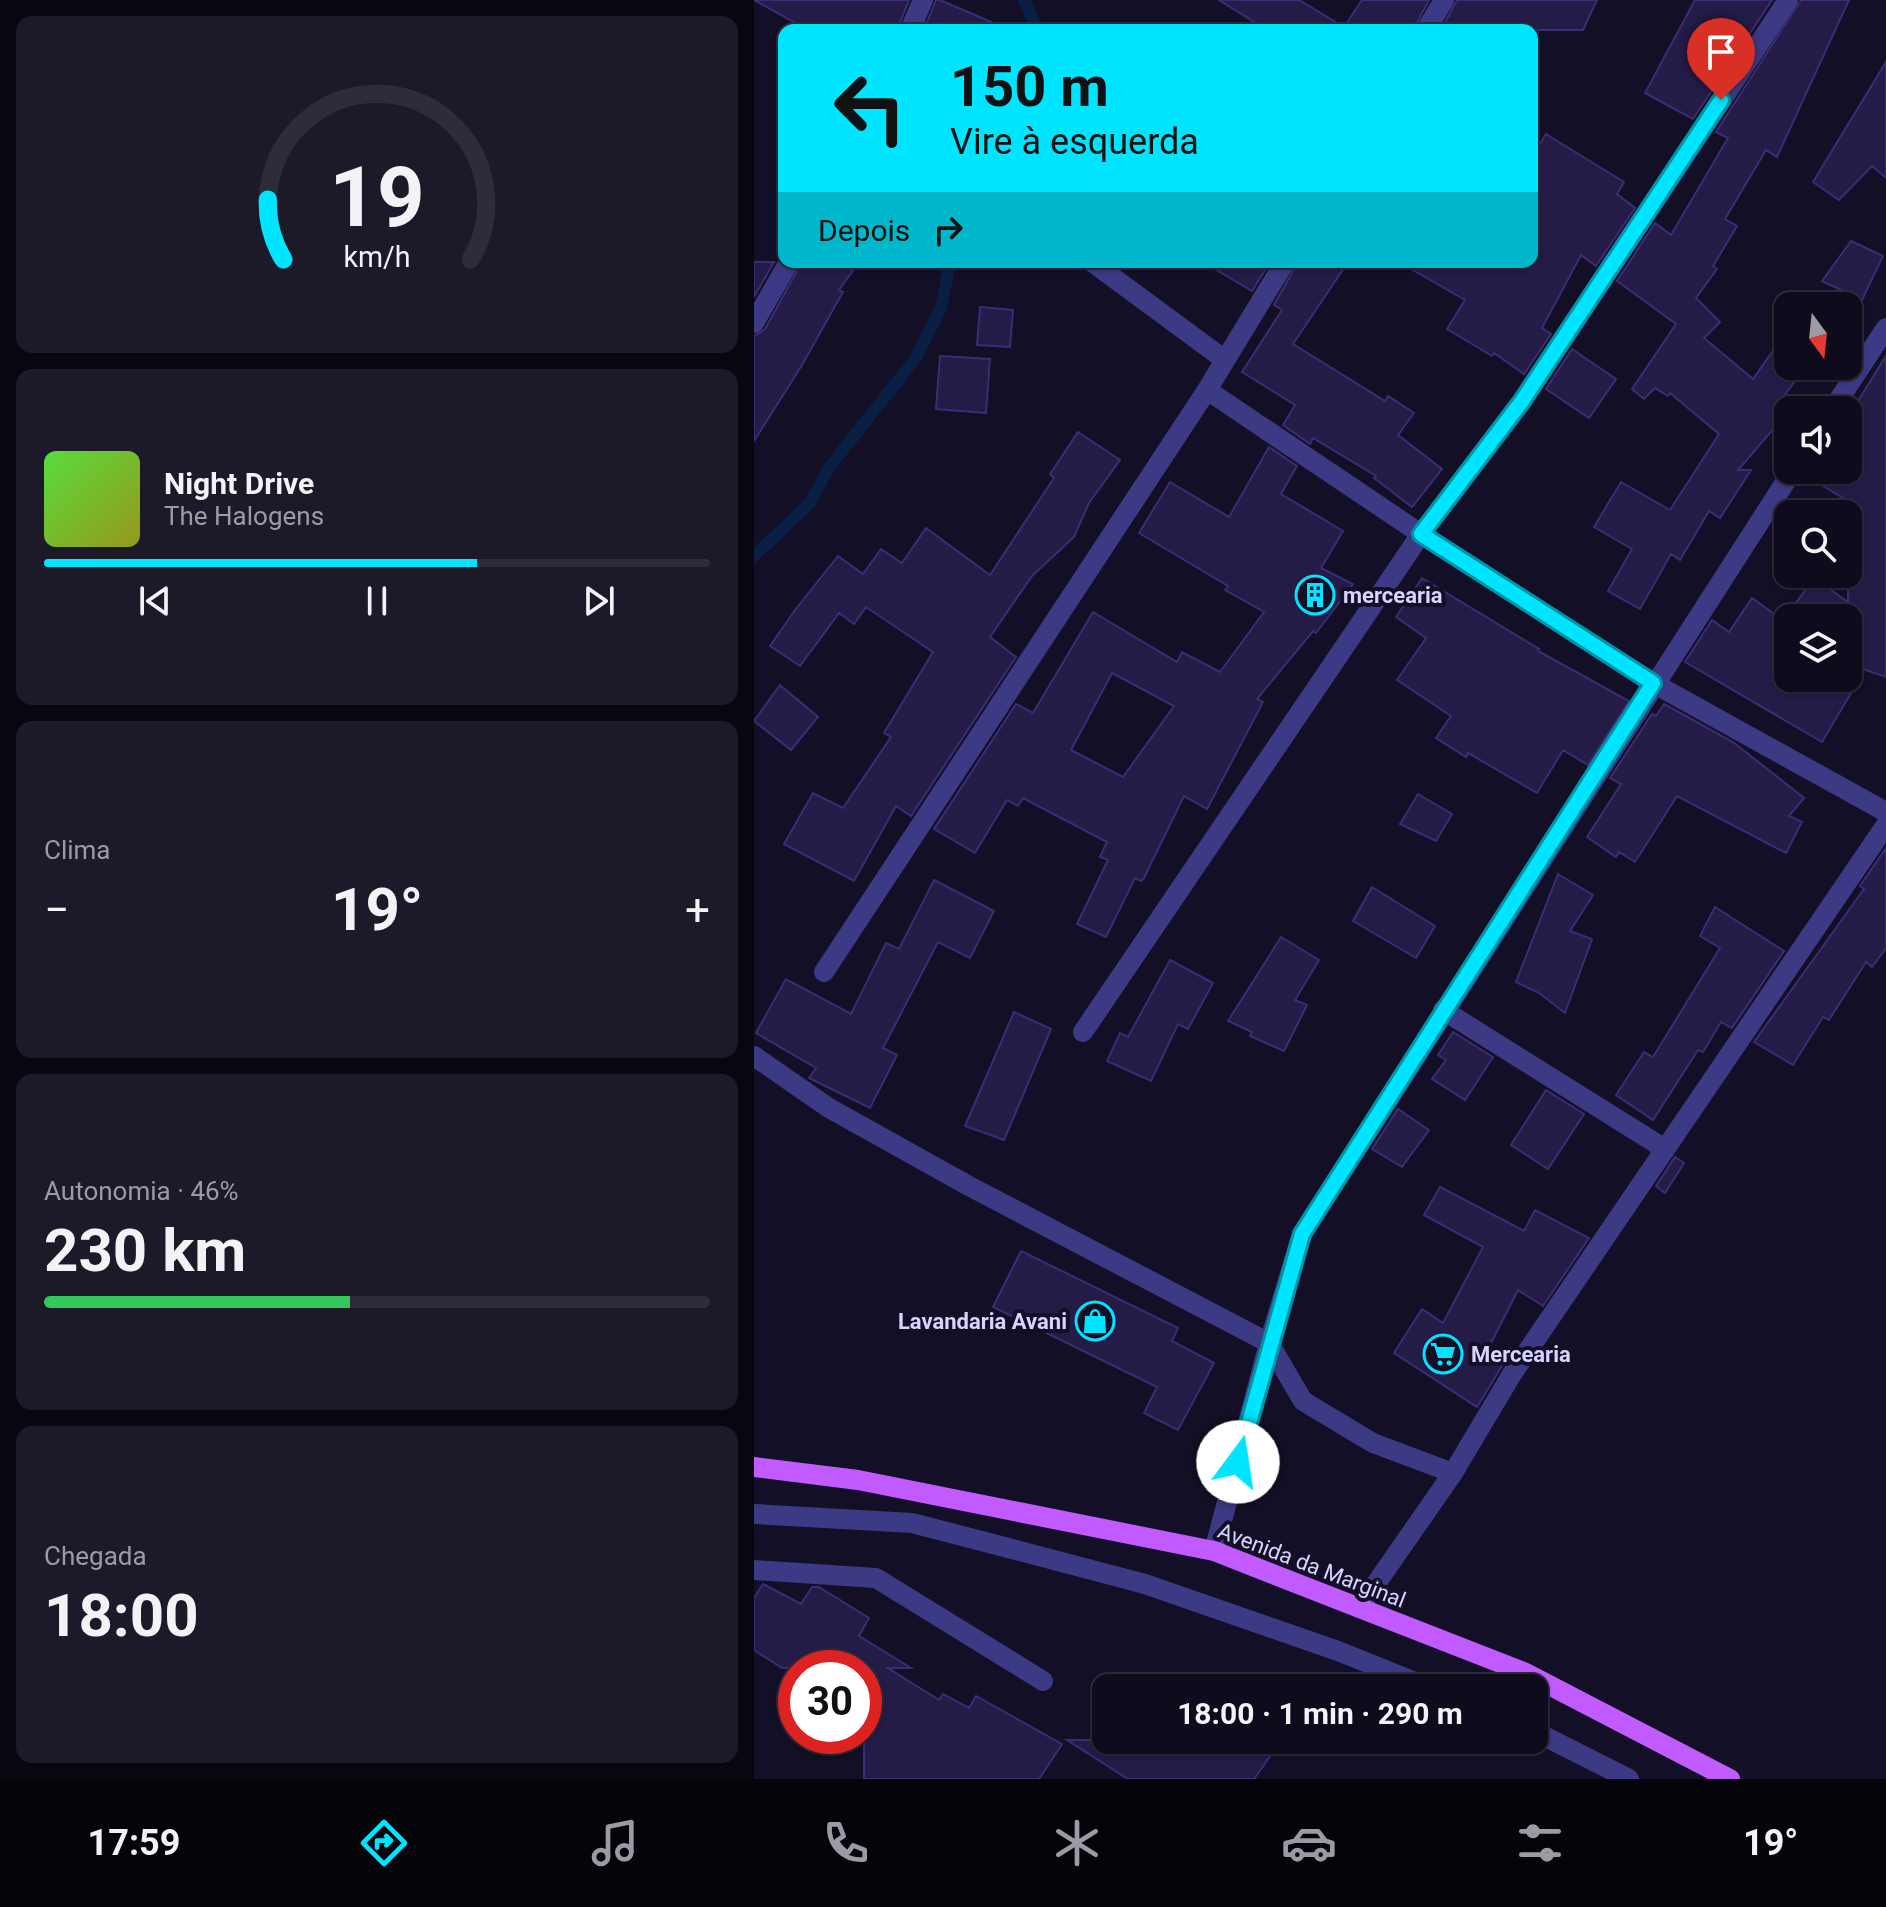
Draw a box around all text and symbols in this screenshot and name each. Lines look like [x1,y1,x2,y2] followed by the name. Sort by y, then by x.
[1687,18,1755,100] pin
[1699,30,1743,74] icon: arrive
[950,54,1109,120] text: 150 m
[818,56,922,160] icon: left
[950,121,1199,163] text: Vire à esquerda
[329,149,425,246] text: 19
[926,208,970,252] icon: right
[818,213,910,248] text: Depois
[343,240,411,274] text: km/h
[1774,292,1862,380] north arrow
[1774,292,1862,692] map controls
[1774,396,1862,484] button: sound
[164,466,314,501] text: Night Drive
[1774,500,1862,588] button: search
[164,501,324,531] text: The Halogens
[1294,574,1336,616] building icon: mercearia
[133,579,177,623] icon: previous
[355,579,399,623] icon: pause
[577,579,621,623] icon: next
[1343,583,1443,608] place label: mercearia
[1774,604,1862,692] button: layers
[44,835,111,865] text: Clima
[331,874,423,945] text: 19°
[44,884,69,936] text: −
[685,884,710,936] text: +
[44,1176,239,1206] text: Autonomia · 46%
[44,1215,246,1286] text: 230 km
[1074,1300,1116,1342] shop icon: Lavandaria Avani
[898,1309,1067,1334] place label: Lavandaria Avani
[1422,1333,1464,1375] supermarket icon: Mercearia
[1471,1342,1571,1367] place label: Mercearia
[1196,1420,1280,1504] position arrow
[1215,1518,1409,1613] street label: Avenida da Marginal
[44,1541,147,1571] text: Chegada
[44,1580,199,1651] text: 18:00
[778,1650,882,1754] speed limit sign: 30
[1177,1696,1463,1731] text: 18:00 · 1 min · 290 m
[356,1815,412,1871] icon: directions
[587,1815,643,1871] icon: music
[818,1815,874,1871] icon: phone
[1049,1815,1105,1871] icon: climate
[1281,1815,1337,1871] icon: car
[1512,1815,1568,1871] icon: filters
[88,1822,180,1864] text: 17:59
[1743,1822,1798,1864] text: 19°

